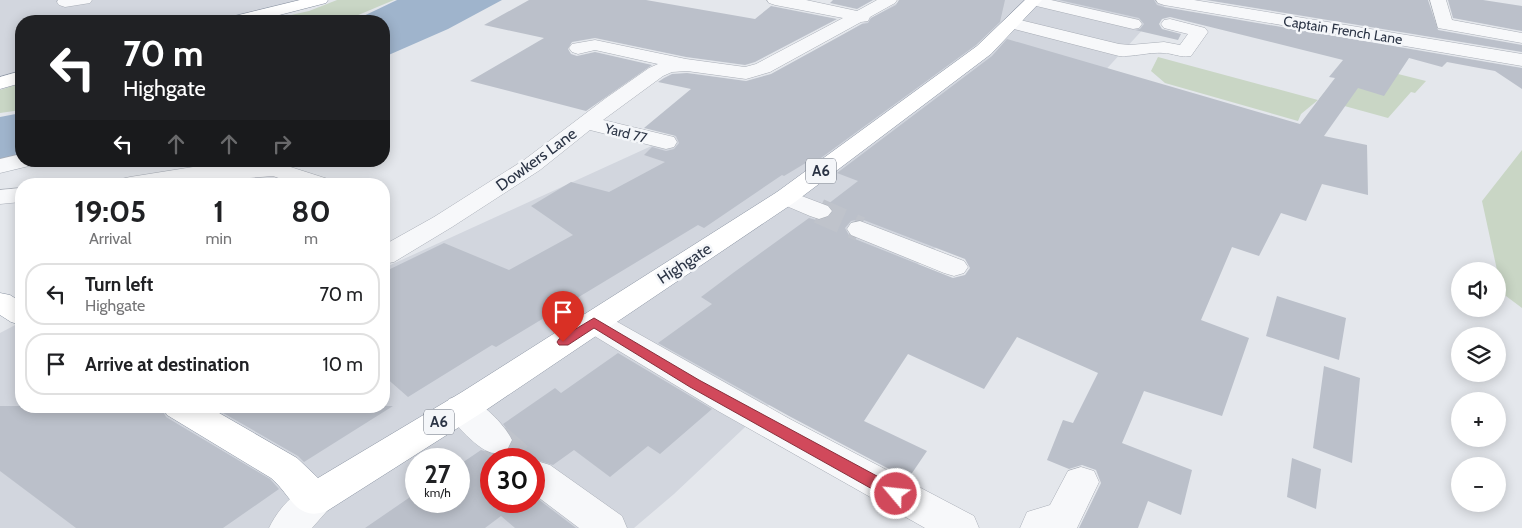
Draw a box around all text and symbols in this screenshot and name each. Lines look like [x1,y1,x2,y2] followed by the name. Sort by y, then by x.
[1282,12,1404,48] street label: Captain French Lane
[123,32,204,75] text: 70 m
[40,35,105,100] icon: left
[123,75,206,102] text: Highgate
[602,119,649,147] street label: Yard 77
[492,124,580,195] street label: Dowkers Lane
[109,130,137,158] icon: left
[162,130,190,158] icon: ahead
[215,130,243,158] icon: ahead
[268,130,296,158] icon: right
[806,158,836,184] road number: A6
[74,193,146,230] text: 19:05
[213,193,224,230] text: 1
[291,193,331,230] text: 80
[89,229,132,248] text: Arrival
[206,229,232,248] text: min
[304,229,318,248] text: m
[654,239,715,288] street label: Highgate
[1451,262,1506,512] map controls
[1451,262,1506,317] button: sound
[85,273,153,296] text: Turn left
[42,280,70,308] icon: left
[319,283,363,306] text: 70 m
[542,291,584,342] pin
[85,296,145,315] text: Highgate
[549,298,577,326] icon: arrive
[1451,327,1506,382] button: layers
[42,350,70,378] icon: arrive
[85,353,249,376] text: Arrive at destination
[323,353,363,376] text: 10 m
[1451,392,1506,447] button: +
[424,410,454,434] road number: A6
[480,448,545,513] speed limit sign: 30
[1451,457,1506,512] button: −
[425,459,450,489] text: 27
[869,467,921,519] position arrow
[424,485,451,500] text: km/h

